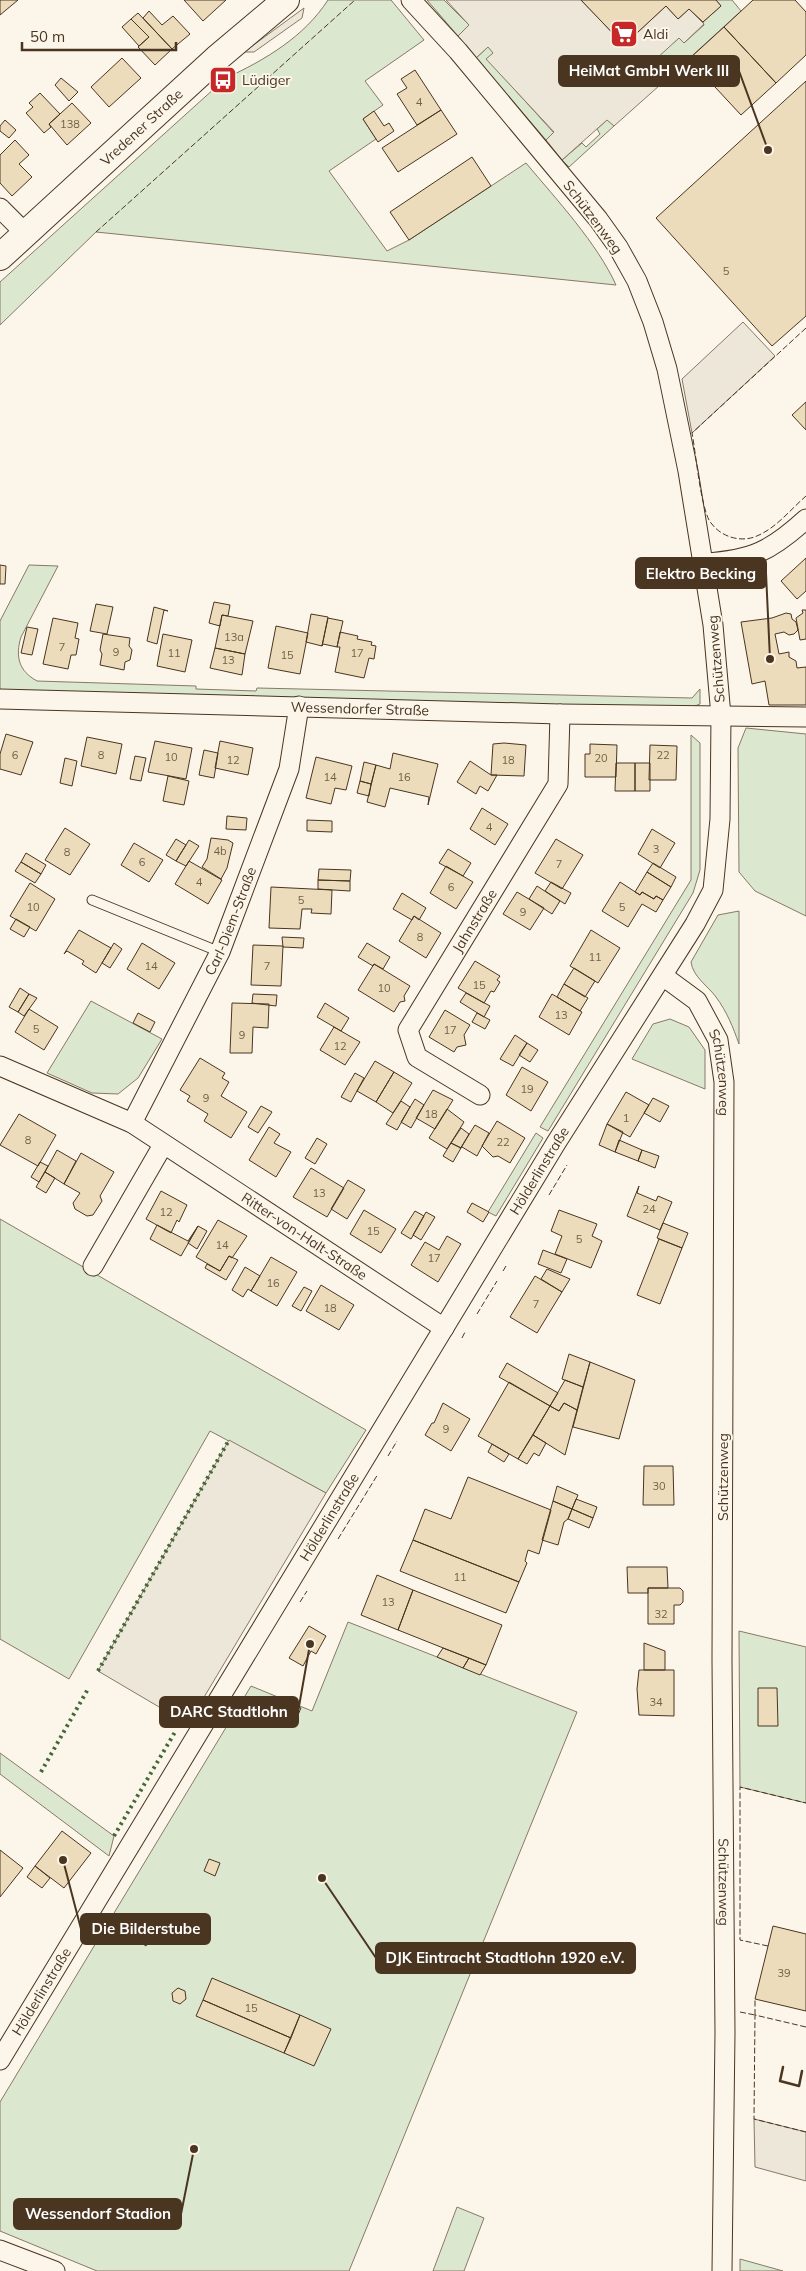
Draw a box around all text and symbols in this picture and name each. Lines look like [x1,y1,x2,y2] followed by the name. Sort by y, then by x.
[609,19,639,49] supermarket icon: Aldi
[22,20,176,52] scale bar
[643,25,668,43] place label: Aldi
[30,27,65,46] text: 50 m
[559,56,739,86] callout: HeiMat GmbH Werk III
[569,61,729,80] text: HeiMat GmbH Werk III
[208,65,238,95] bus stop icon: Lüdiger
[242,71,291,89] place label: Lüdiger
[96,85,187,170] street label: Vredener Straße
[416,95,423,109] house number: 4
[60,117,80,131] house number: 138
[559,177,627,257] street label: Schützenweg
[723,264,730,278] house number: 5
[636,558,766,588] callout: Elektro Becking
[646,564,756,583] text: Elektro Becking
[703,614,729,704] street label: Schützenweg
[224,630,244,644] house number: 13a
[59,640,65,654] house number: 7
[113,645,119,659] house number: 9
[167,646,181,660] house number: 11
[350,646,364,660] house number: 17
[280,648,294,662] house number: 15
[221,653,235,667] house number: 13
[290,698,429,719] street label: Wessendorfer Straße
[12,748,19,762] house number: 6
[98,748,105,762] house number: 8
[656,748,670,762] house number: 22
[164,750,178,764] house number: 10
[594,751,608,765] house number: 20
[226,753,240,767] house number: 12
[501,753,515,767] house number: 18
[323,770,337,784] house number: 14
[397,770,411,784] house number: 16
[486,820,493,834] house number: 4
[653,842,659,856] house number: 3
[213,844,227,858] house number: 4b
[64,845,71,859] house number: 8
[139,855,146,869] house number: 6
[556,857,562,871] house number: 7
[201,864,260,978] street label: Carl-Diem-Straße
[196,875,203,889] house number: 4
[448,880,455,894] house number: 6
[448,886,501,956] street label: Jahnstraße
[298,893,305,907] house number: 5
[26,900,40,914] house number: 10
[619,900,626,914] house number: 5
[520,905,526,919] house number: 9
[417,930,424,944] house number: 8
[588,950,602,964] house number: 11
[144,959,158,973] house number: 14
[264,959,270,973] house number: 7
[472,978,486,992] house number: 15
[377,981,391,995] house number: 10
[554,1008,568,1022] house number: 13
[33,1022,40,1036] house number: 5
[443,1023,457,1037] house number: 17
[705,1026,733,1116] street label: Schützenweg
[239,1028,245,1042] house number: 9
[333,1039,347,1053] house number: 12
[520,1082,534,1096] house number: 19
[203,1091,209,1105] house number: 9
[424,1107,438,1121] house number: 18
[623,1111,629,1125] house number: 1
[506,1123,573,1218] street label: Hölderlinstraße
[25,1133,32,1147] house number: 8
[496,1135,510,1149] house number: 22
[312,1186,326,1200] house number: 13
[238,1188,371,1284] street label: Ritter-von-Halt-Straße
[642,1202,656,1216] house number: 24
[159,1205,173,1219] house number: 12
[366,1224,380,1238] house number: 15
[576,1232,583,1246] house number: 5
[215,1238,229,1252] house number: 14
[427,1251,441,1265] house number: 17
[266,1276,280,1290] house number: 16
[533,1297,539,1311] house number: 7
[323,1301,337,1315] house number: 18
[443,1422,449,1436] house number: 9
[714,1433,732,1521] street label: Schützenweg
[296,1470,363,1564] street label: Hölderlinstraße
[652,1479,666,1493] house number: 30
[453,1570,467,1584] house number: 11
[381,1595,395,1609] house number: 13
[654,1607,668,1621] house number: 32
[649,1695,663,1709] house number: 34
[160,1697,298,1727] callout: DARC Stadtlohn
[170,1702,288,1721] text: DARC Stadtlohn
[714,1838,733,1926] street label: Schützenweg
[81,1914,210,1944] callout: Die Bilderstube
[92,1919,200,1938] text: Die Bilderstube
[376,1943,635,1973] callout: DJK Eintracht Stadtlohn 1920 e.V.
[8,1944,75,2039] street label: Hölderlinstraße
[385,1948,625,1967] text: DJK Eintracht Stadtlohn 1920 e.V.
[777,1966,791,1980] house number: 39
[244,2001,258,2015] house number: 15
[14,2199,181,2229] callout: Wessendorf Stadion
[25,2204,171,2223] text: Wessendorf Stadion

